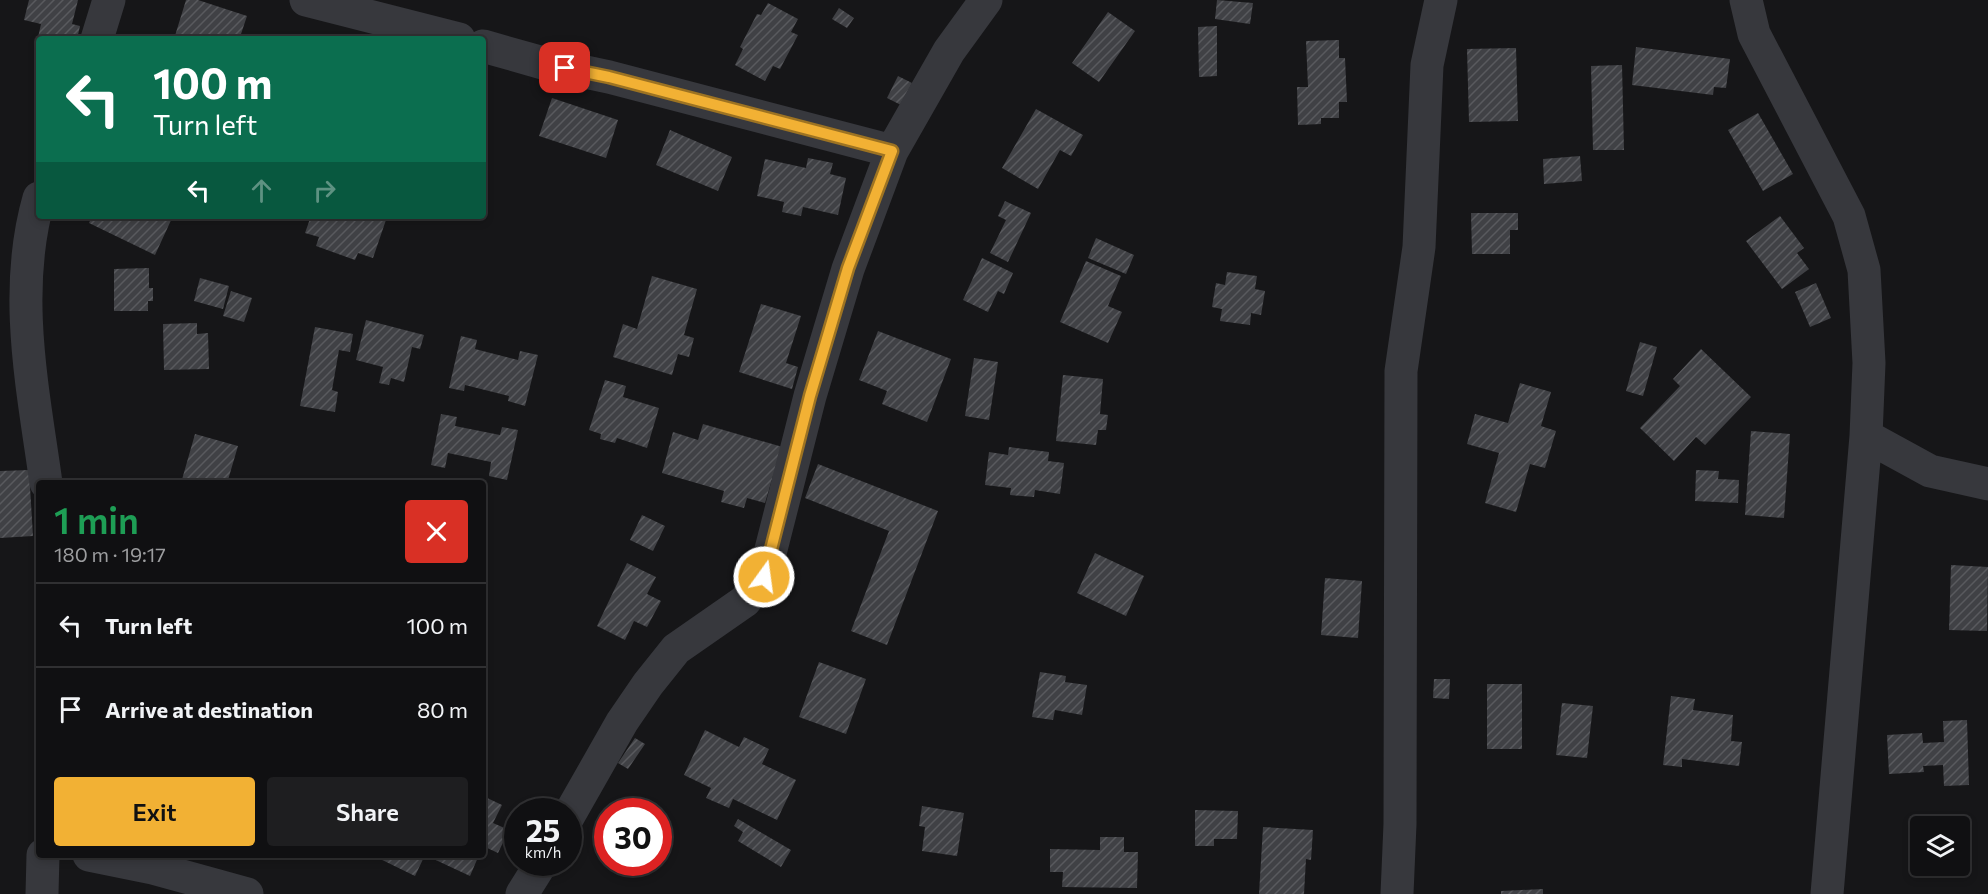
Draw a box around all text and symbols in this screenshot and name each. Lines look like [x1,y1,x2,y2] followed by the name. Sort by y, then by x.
[539,42,590,93] pin
[548,51,581,84] icon: arrive
[153,56,273,108] text: 100 m
[54,60,132,138] icon: left
[153,108,257,141] text: Turn left
[182,174,215,207] icon: left
[245,174,278,207] icon: ahead
[308,174,341,207] icon: right
[54,497,139,541] text: 1 min
[405,500,468,563] button: close
[54,542,166,566] text: 180 m · 19:17
[732,545,796,609] position arrow
[54,609,87,642] icon: left
[105,612,192,639] text: Turn left
[406,612,468,639] text: 100 m
[54,693,87,726] icon: arrive
[105,696,313,723] text: Arrive at destination
[417,696,468,723] text: 80 m
[54,777,255,846] button: Exit
[267,777,468,846] button: Share
[594,798,672,876] speed limit sign: 30
[526,811,560,848] text: 25
[1910,816,1970,876] map controls
[1910,816,1970,876] button: layers
[525,843,561,861] text: km/h

